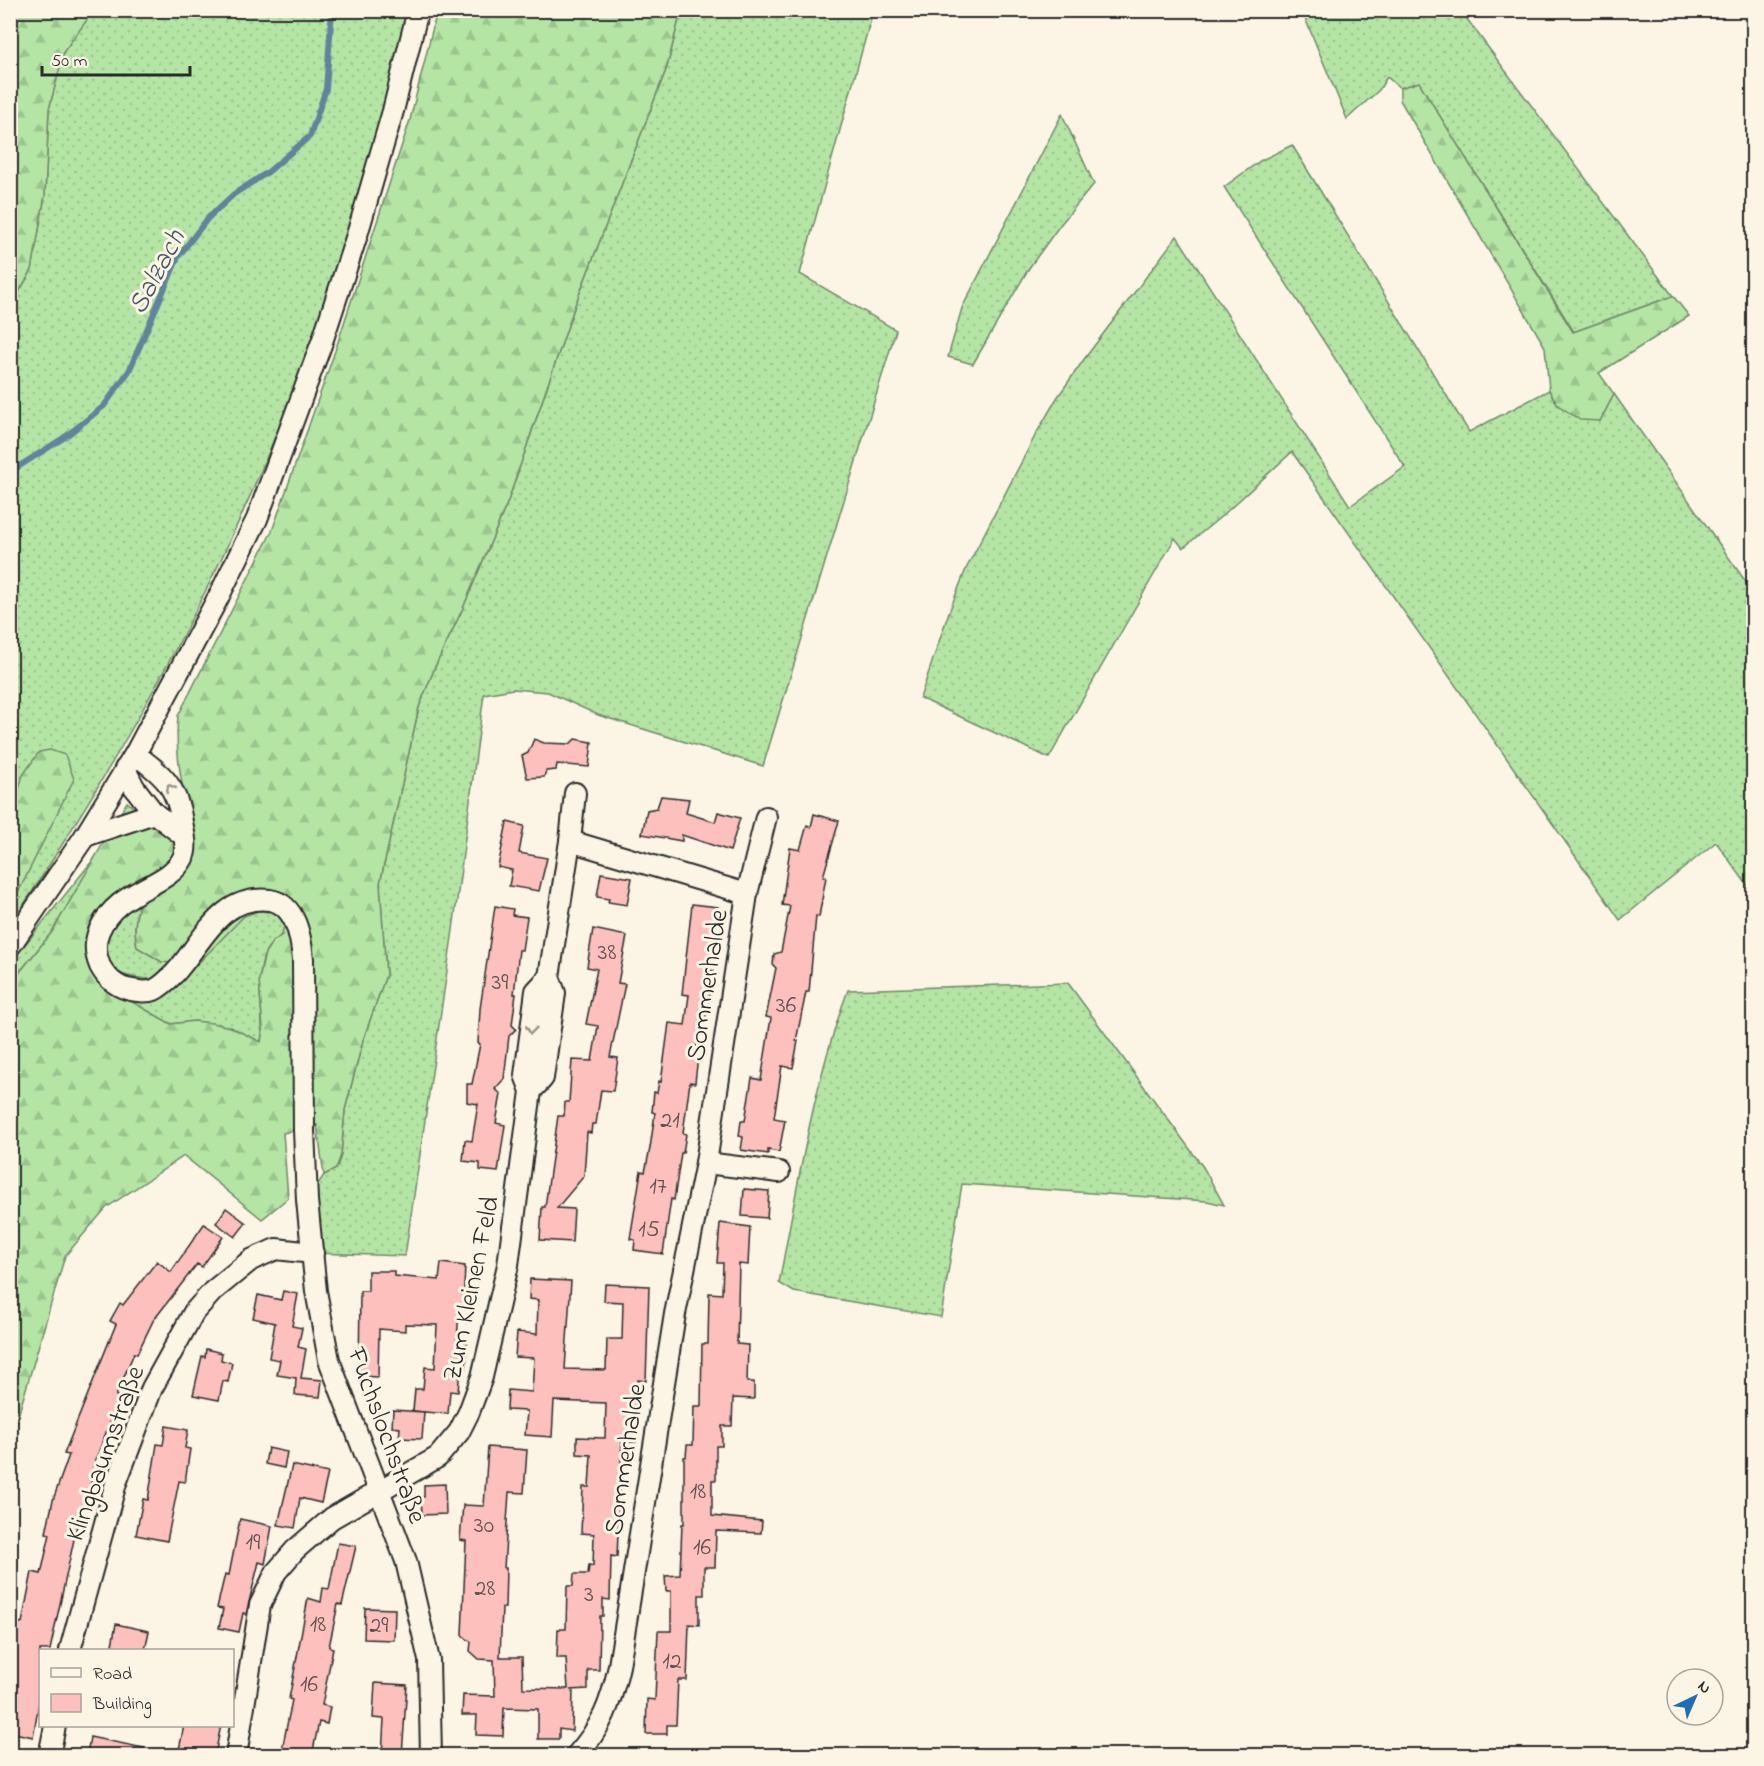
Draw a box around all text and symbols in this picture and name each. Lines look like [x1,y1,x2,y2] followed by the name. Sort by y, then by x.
[42,39,190,77] scale bar
[51,49,88,75] text: 50 m
[119,223,198,322] water label: Salzach
[166,784,177,794] one-way arrow
[677,906,740,1064] street label: Sommerhalde
[598,936,616,971] house number: 38
[491,966,509,1001] house number: 39
[776,989,797,1024] house number: 36
[525,1026,537,1035] one-way arrow
[660,1104,680,1139] house number: 21
[649,1170,667,1205] house number: 17
[434,1193,511,1384] street label: Zum Kleinen Feld
[638,1213,660,1248] house number: 15
[335,1341,436,1530] street label: Fuchslochstraße
[57,1360,156,1547] street label: Klingbaumstraße
[595,1380,658,1538] street label: Sommerhalde
[690,1475,706,1510] house number: 18
[474,1509,494,1544] house number: 30
[246,1526,261,1561] house number: 19
[693,1531,712,1566] house number: 16
[475,1572,495,1607] house number: 28
[584,1578,594,1613] house number: 3
[310,1608,326,1643] house number: 18
[369,1609,389,1644] house number: 29
[662,1645,682,1680] house number: 12
[39,1649,234,1727] legend
[93,1662,132,1688] text: Road
[1665,1667,1725,1727] north arrow
[300,1668,319,1703] house number: 16
[1692,1675,1716,1700] text: N
[92,1692,152,1719] text: Building

